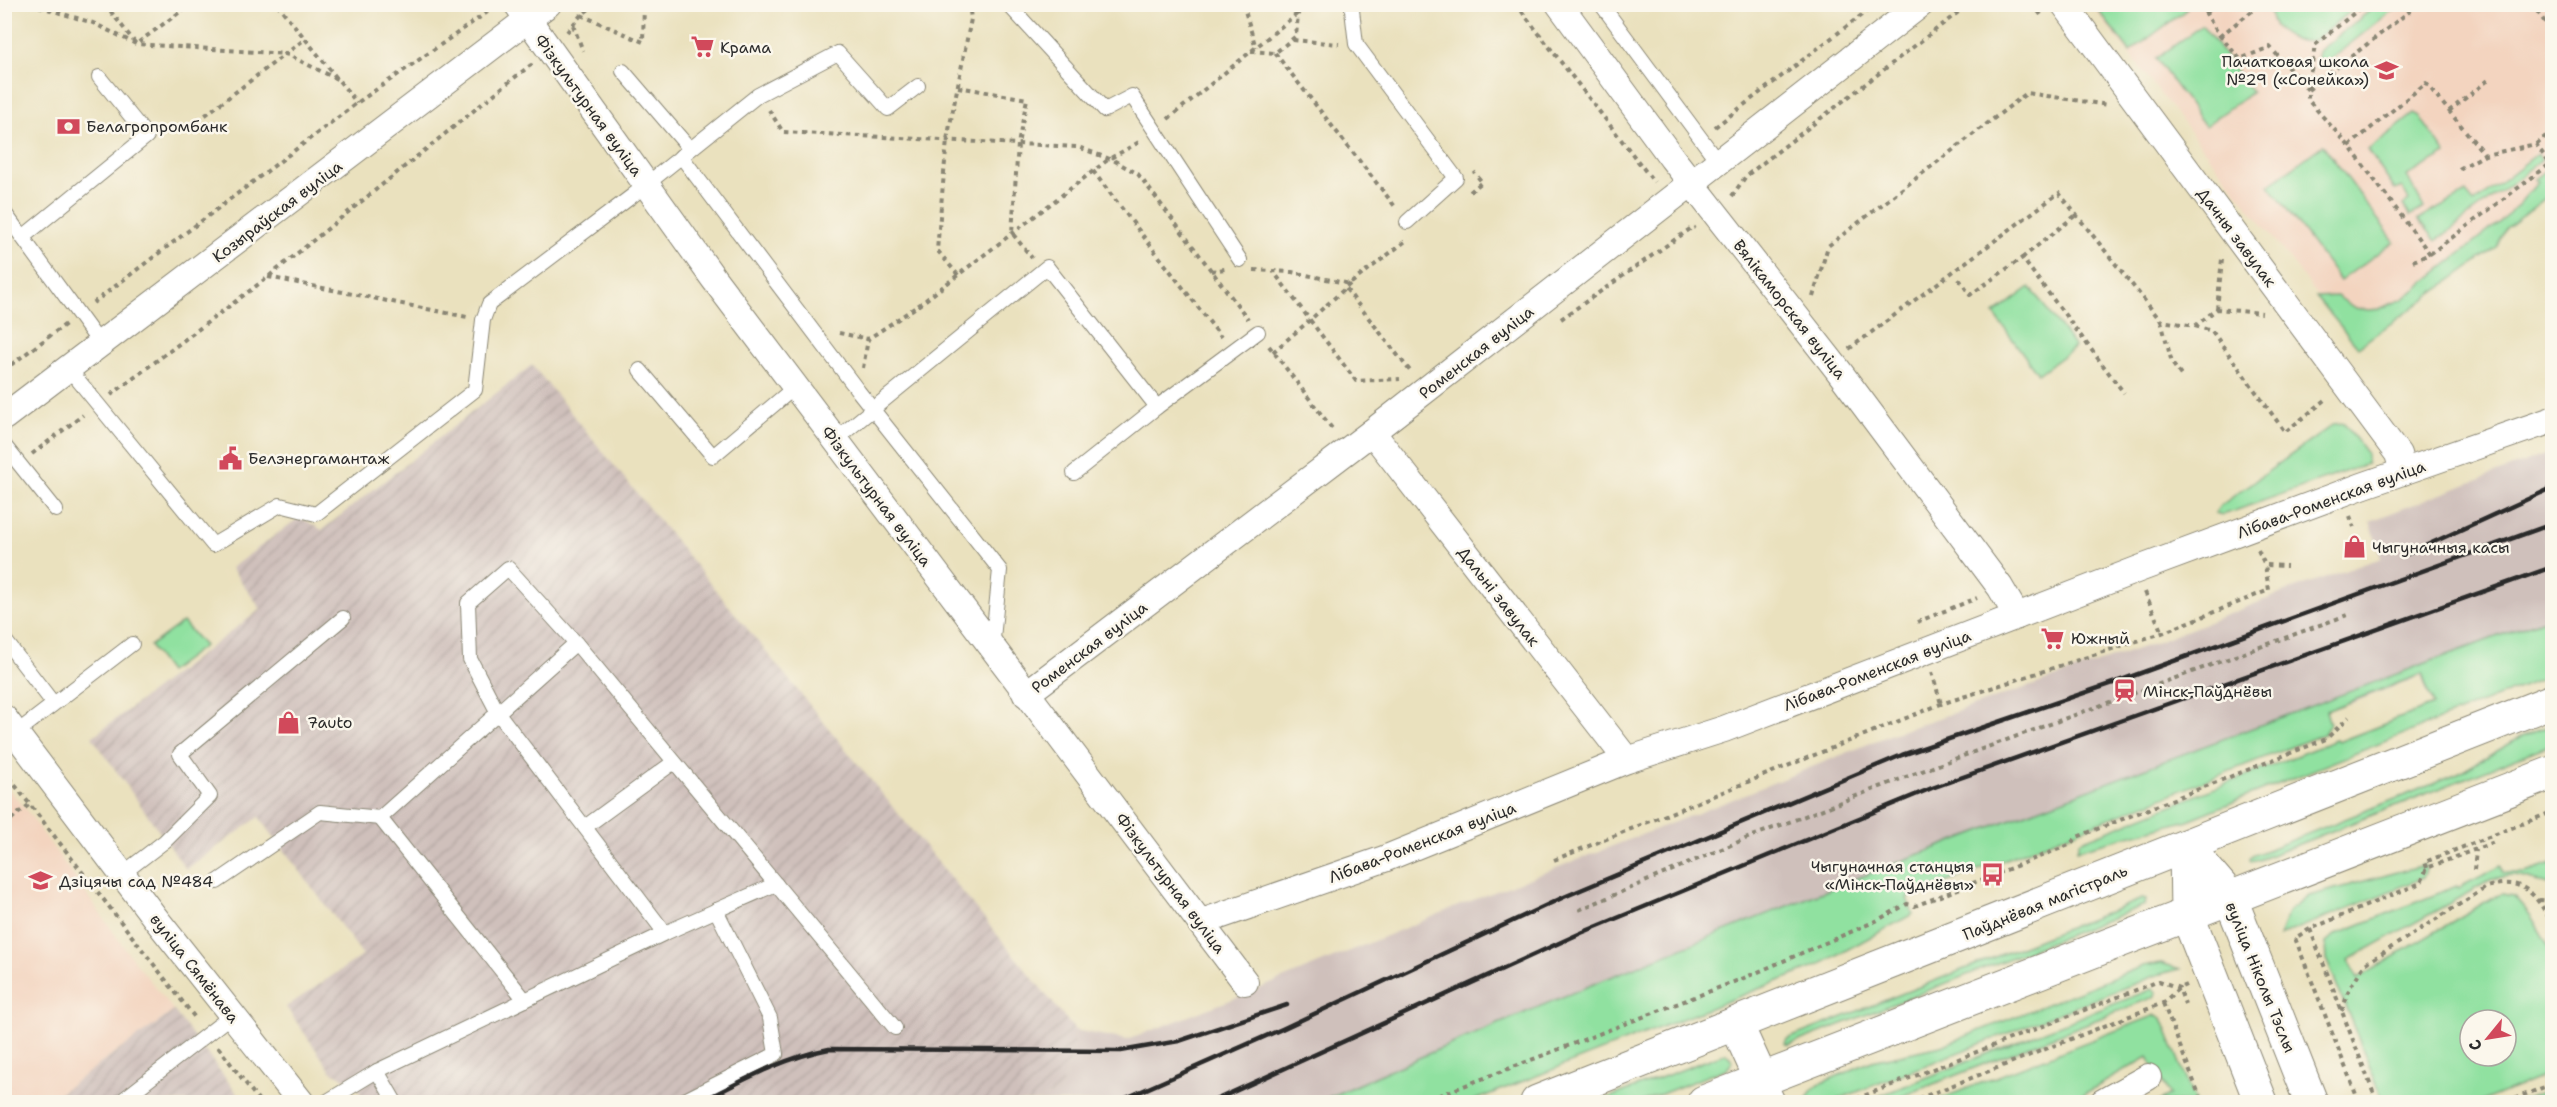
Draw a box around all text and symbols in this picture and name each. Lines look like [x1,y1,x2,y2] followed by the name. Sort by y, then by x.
[530,30,647,181] street label: Фізкультурная вуліца
[689,34,715,60] supermarket icon: Крама
[720,37,771,58] place label: Крама
[2222,51,2369,90] place label: Пачатковая школа №29 («Сонейка»)
[2374,57,2400,83] school or university icon: Пачатковая школа №29 («Сонейка»)
[55,113,81,139] bank icon: Белагропромбанк
[86,116,228,137] place label: Белагропромбанк
[208,156,347,267] street label: Козыраўская вуліца
[2192,183,2281,292] street label: Дачны завулак
[1729,235,1851,383] street label: Вялікаморская вуліца
[1415,301,1538,404] street label: Роменская вуліца
[817,422,936,571] street label: Фізкультурная вуліца
[217,445,243,471] public building icon: Белэнергамантаж
[248,448,390,469] place label: Белэнергамантаж
[2234,456,2428,543] street label: Лібава-Роменская вуліца
[2341,534,2367,560] shop icon: Чыгуначныя касы
[2372,537,2510,558] place label: Чыгуначныя касы
[1453,542,1545,651] street label: Дальні завулак
[1027,597,1152,698] street label: Роменская вуліца
[1780,625,1974,716] street label: Лібава-Роменская вуліца
[2040,625,2066,651] supermarket icon: Южный
[2071,628,2130,649] place label: Южный
[2112,678,2138,704] station icon: Мінск-Паўднёвы
[2143,681,2272,702] place label: Мінск-Паўднёвы
[276,709,302,735] shop icon: 7auto
[307,712,353,733] place label: 7auto
[1325,797,1519,888] street label: Лібава-Роменская вуліца
[1111,809,1230,958] street label: Фізкультурная вуліца
[1811,856,1974,895] place label: Чыгуначная станцыя «Мінск-Паўднёвы»
[1960,860,2131,945] street label: Паўднёвая магістраль
[1979,862,2005,888] bus stop icon: Чыгуначная станцыя «Мінск-Паўднёвы»
[28,868,54,894] school or university icon: Дзіцячы сад №484
[59,871,213,892] place label: Дзіцячы сад №484
[2221,899,2300,1056] street label: вуліца Ніколы Тэслы
[145,909,244,1027] street label: вуліца Сямёнава
[2458,1008,2518,1068] north arrow
[2464,1036,2487,1055] text: С

